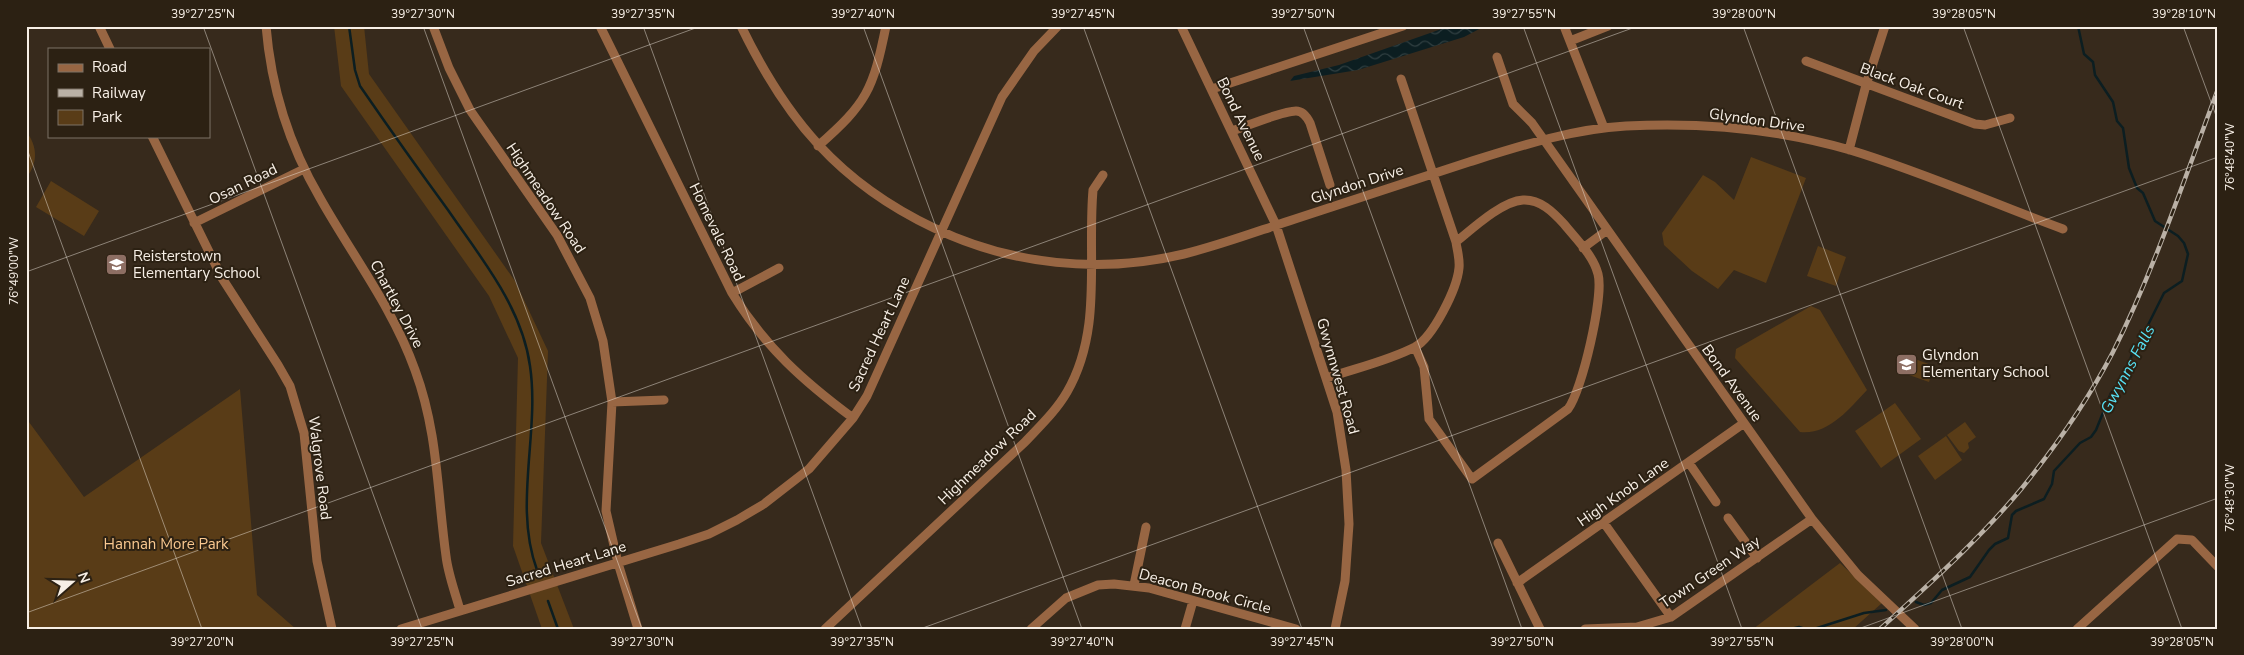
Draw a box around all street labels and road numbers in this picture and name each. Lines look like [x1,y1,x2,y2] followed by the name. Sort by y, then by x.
[1857,58,1967,114] street label: Black Oak Court
[1212,74,1270,164] street label: Bond Avenue
[1708,103,1806,137] street label: Glyndon Drive
[502,139,590,257] street label: Highmeadow Road
[205,159,281,209] street label: Osan Road
[1308,160,1406,208] street label: Glyndon Drive
[685,179,749,285] street label: Homevale Road
[365,256,429,352] street label: Chartley Drive
[844,273,914,395] street label: Sacred Heart Lane
[1312,316,1364,436] street label: Gwynnwest Road
[1697,340,1767,426] street label: Bond Avenue
[934,405,1040,509] street label: Highmeadow Road
[304,415,336,521] street label: Walgrove Road
[1573,453,1673,531] street label: High Knob Lane
[1656,531,1764,613] street label: Town Green Way
[503,536,629,592] street label: Sacred Heart Lane
[1137,564,1273,618] street label: Deacon Brook Circle

